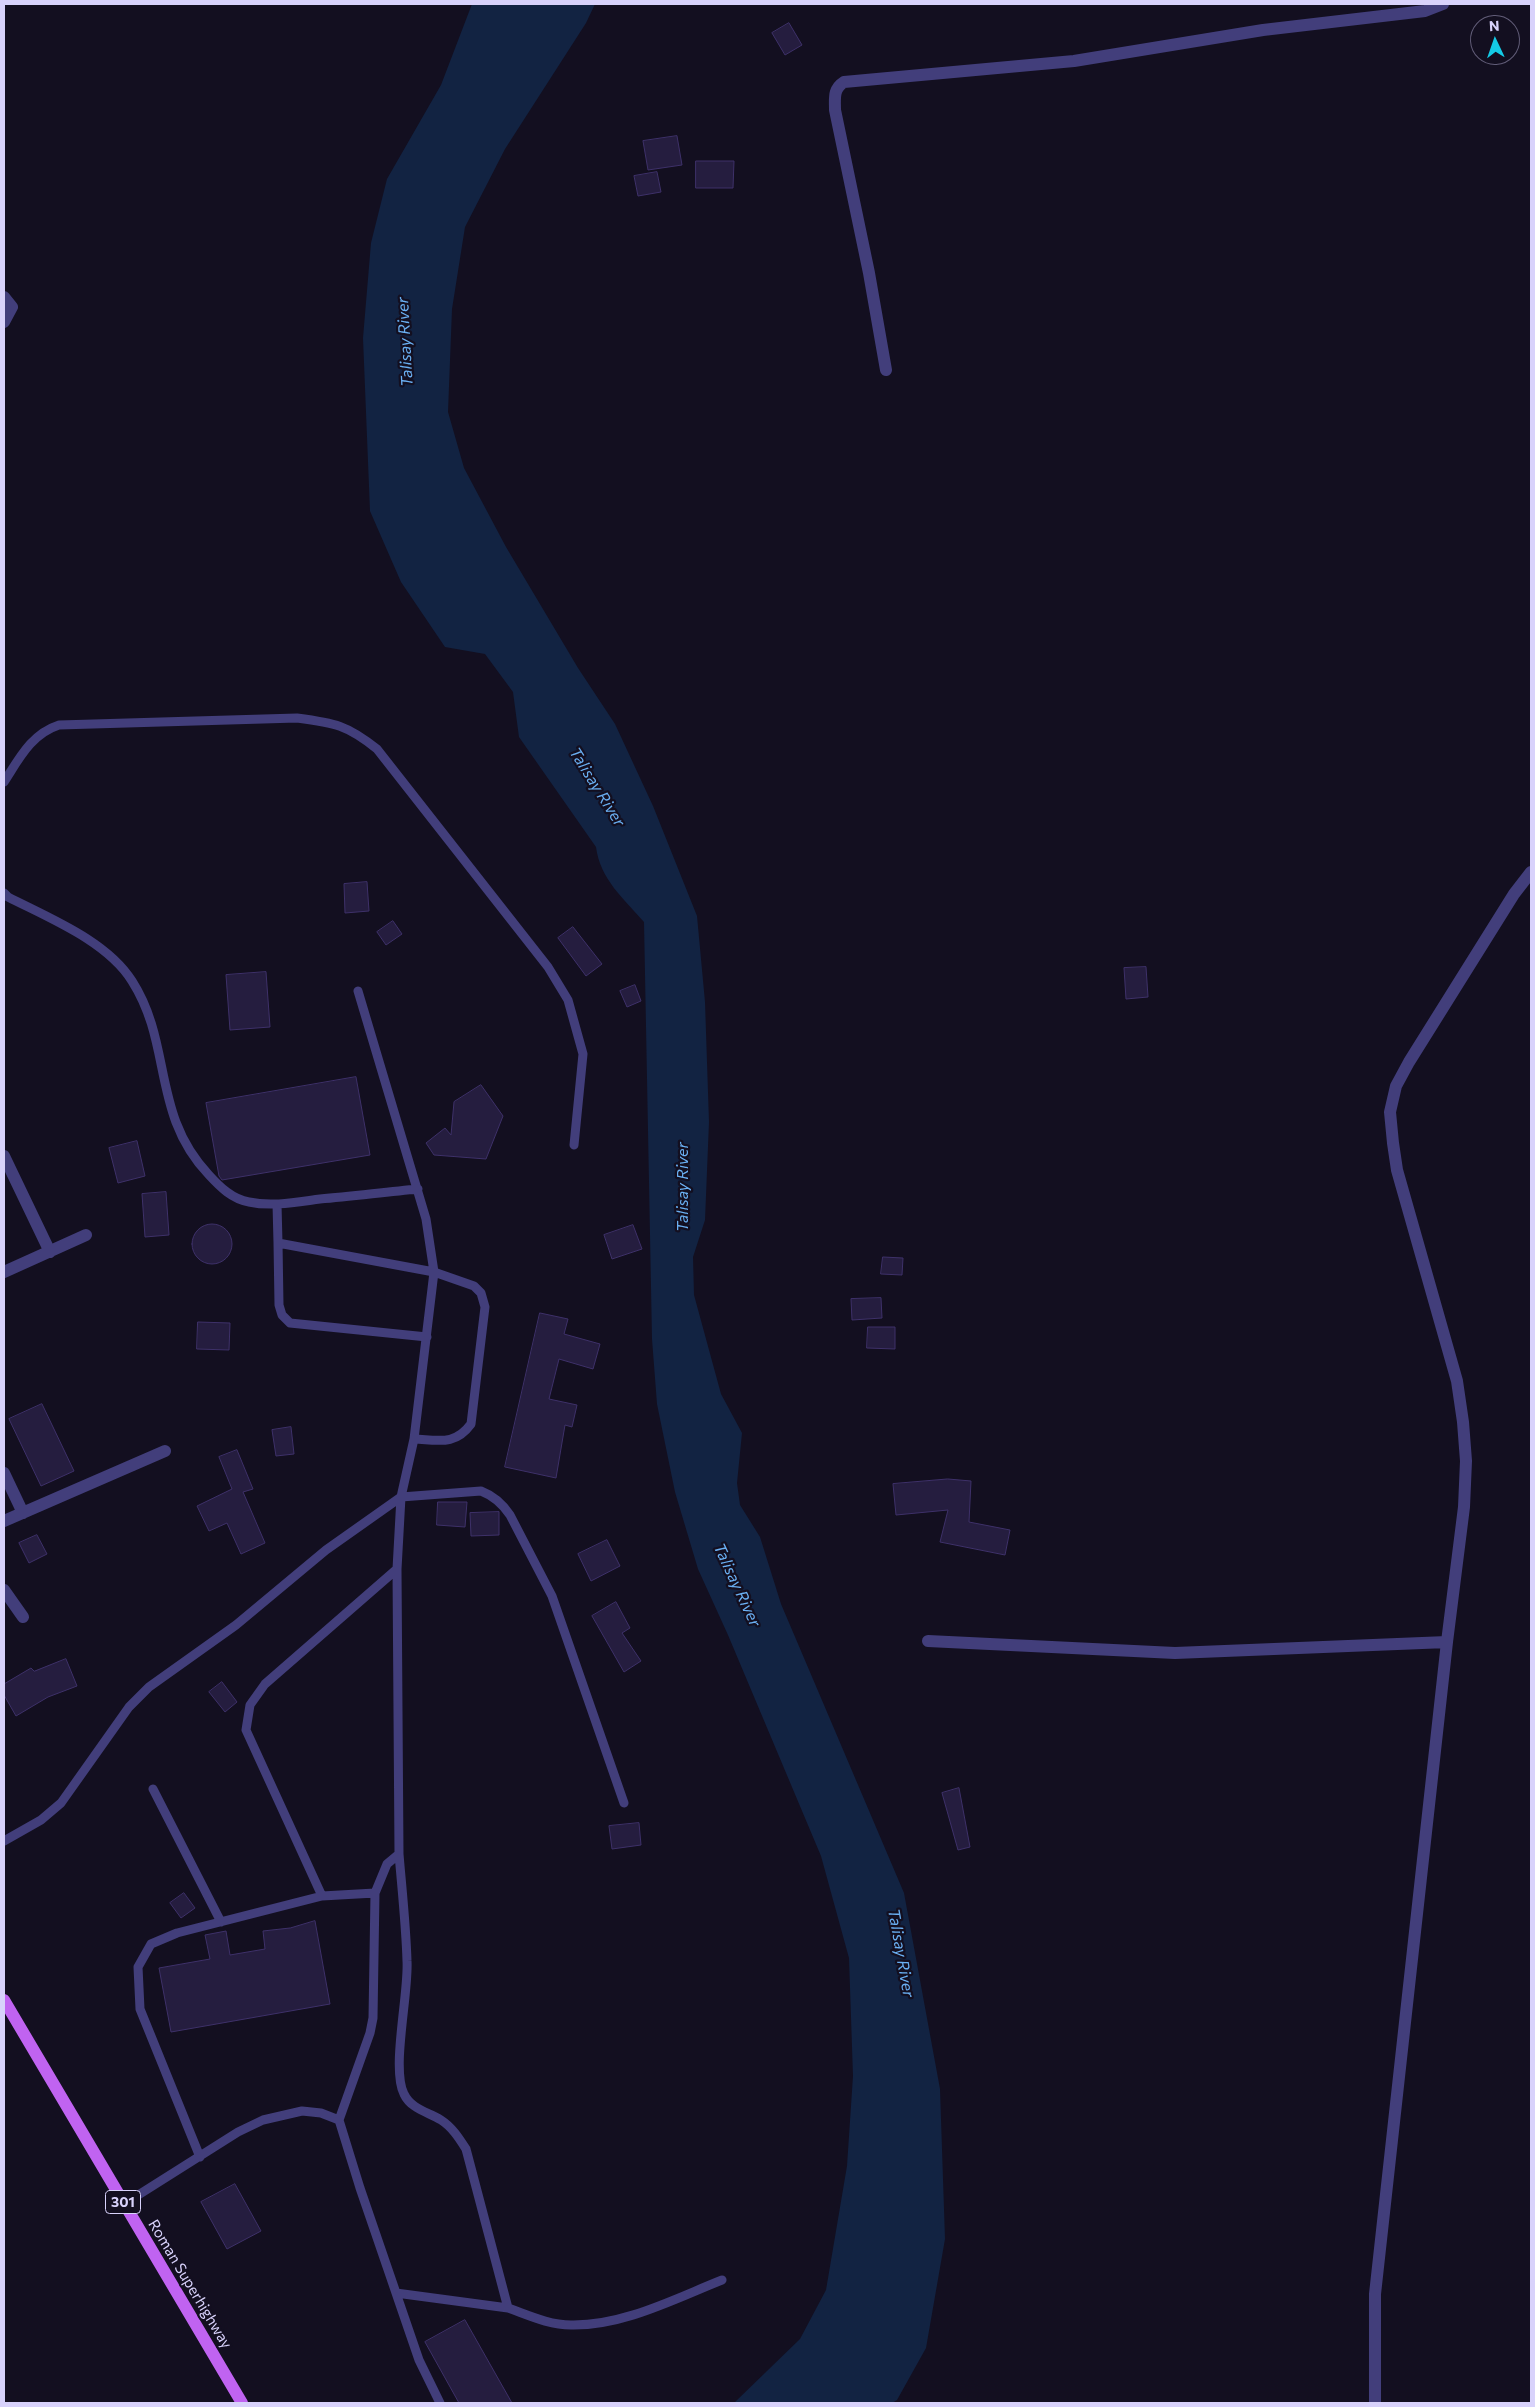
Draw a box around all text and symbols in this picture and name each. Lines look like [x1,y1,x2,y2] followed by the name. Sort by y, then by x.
[1470,15,1520,65] north arrow
[1489,17,1500,34] text: N
[393,297,417,387] water label: Talisay River
[565,744,629,830] water label: Talisay River
[673,1142,693,1232] water label: Talisay River
[709,1540,765,1630] water label: Talisay River
[884,1907,918,1999] water label: Talisay River
[106,2190,140,2214] road number: 301
[144,2216,236,2352] street label: Roman Superhighway

